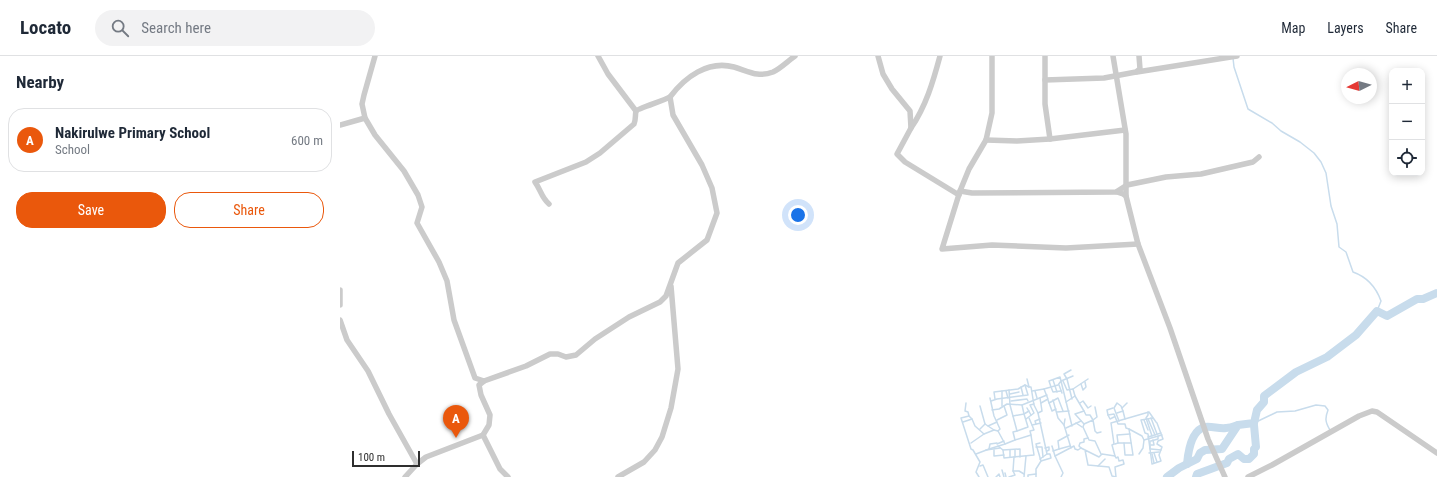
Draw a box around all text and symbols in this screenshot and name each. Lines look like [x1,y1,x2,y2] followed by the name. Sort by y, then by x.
[95,10,375,46] search box
[20,16,71,39] text: Locato
[109,17,131,39] icon: search
[141,19,211,37] text: Search here
[1281,20,1305,36] text: Map
[1327,20,1364,36] text: Layers
[1386,20,1417,36] text: Share
[1341,68,1377,104] north arrow
[1389,68,1425,176] map controls
[1389,68,1425,104] button: +
[16,72,64,92] text: Nearby
[1389,104,1425,140] button: −
[55,124,210,142] text: Nakirulwe Primary School
[26,133,34,148] text: A
[291,133,323,148] text: 600 m
[1389,140,1425,176] button: locate
[55,142,90,157] text: School
[16,192,166,228] button: Save
[174,192,324,228] button: Share
[788,205,808,225] your location
[443,405,469,438] pin: A
[352,449,420,468] scale bar
[358,451,385,464] text: 100 m

